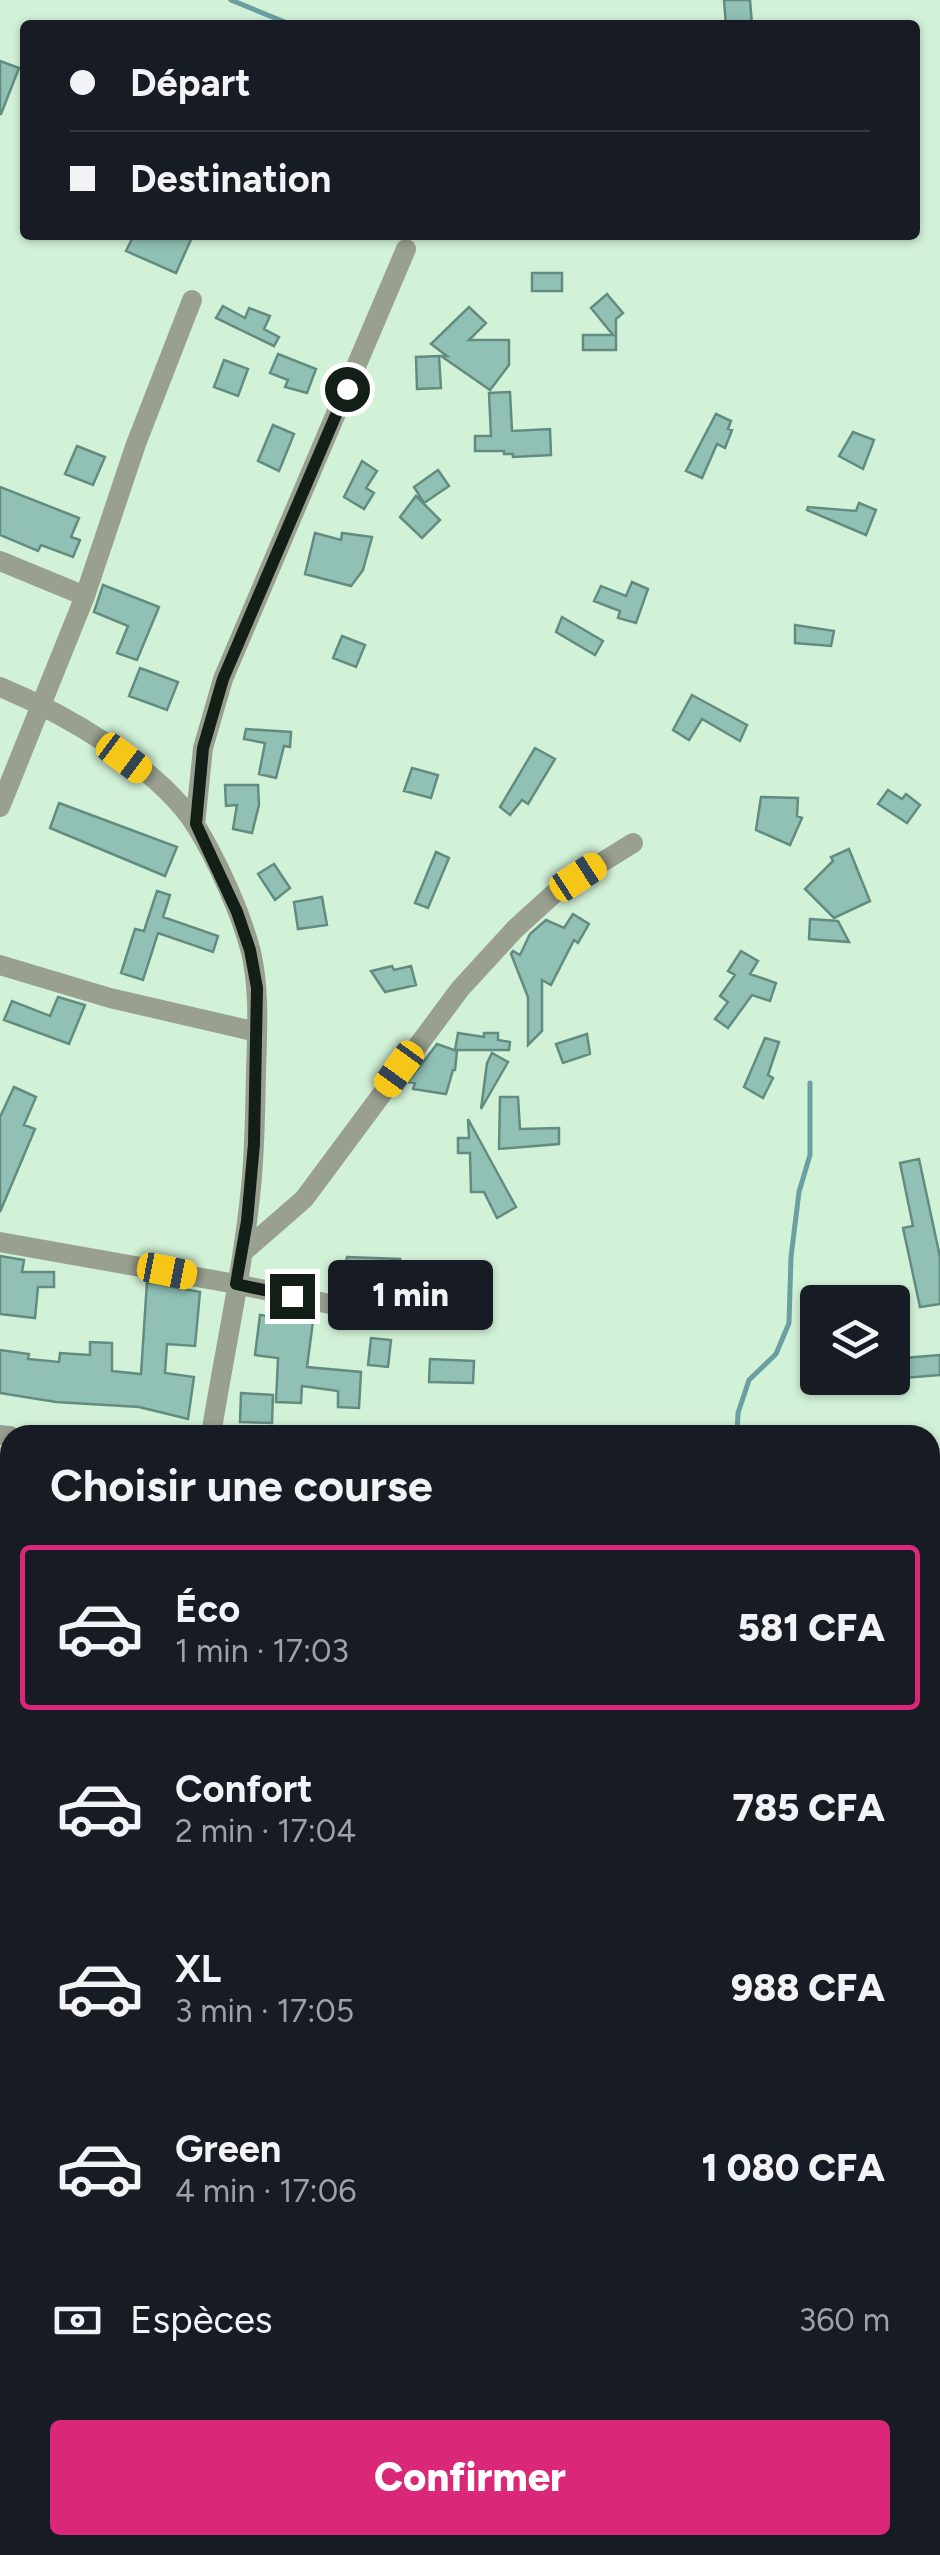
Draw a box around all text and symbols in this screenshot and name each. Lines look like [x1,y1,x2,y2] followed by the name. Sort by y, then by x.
[130,60,251,106] text: Départ
[130,156,331,202] text: Destination
[325,367,370,412] route start
[91,728,157,788] car
[545,848,611,906] car
[369,1036,429,1102] car
[135,1251,199,1291] car
[327,1261,492,1331] callout: 1 min
[270,1274,315,1319] route end
[372,1276,449,1314] text: 1 min
[800,1285,910,1395] map controls
[800,1285,910,1395] button: layers
[50,1458,433,1512] text: Choisir une course
[55,1583,145,1673] icon: car
[175,1586,240,1632] text: Éco
[738,1605,885,1651] text: 581 CFA
[175,1632,349,1670] text: 1 min · 17:03
[55,1763,145,1853] icon: car
[175,1766,312,1812] text: Confort
[733,1785,885,1831] text: 785 CFA
[175,1812,356,1850] text: 2 min · 17:04
[55,1943,145,2033] icon: car
[175,1946,221,1992] text: XL
[731,1965,885,2011] text: 988 CFA
[175,1992,354,2030] text: 3 min · 17:05
[55,2123,145,2213] icon: car
[175,2126,281,2172] text: Green
[702,2145,885,2191] text: 1 080 CFA
[175,2172,356,2210] text: 4 min · 17:06
[50,2293,105,2348] icon: cash
[130,2297,272,2343] text: Espèces
[799,2301,890,2339] text: 360 m
[50,2420,890,2535] button: Confirmer

